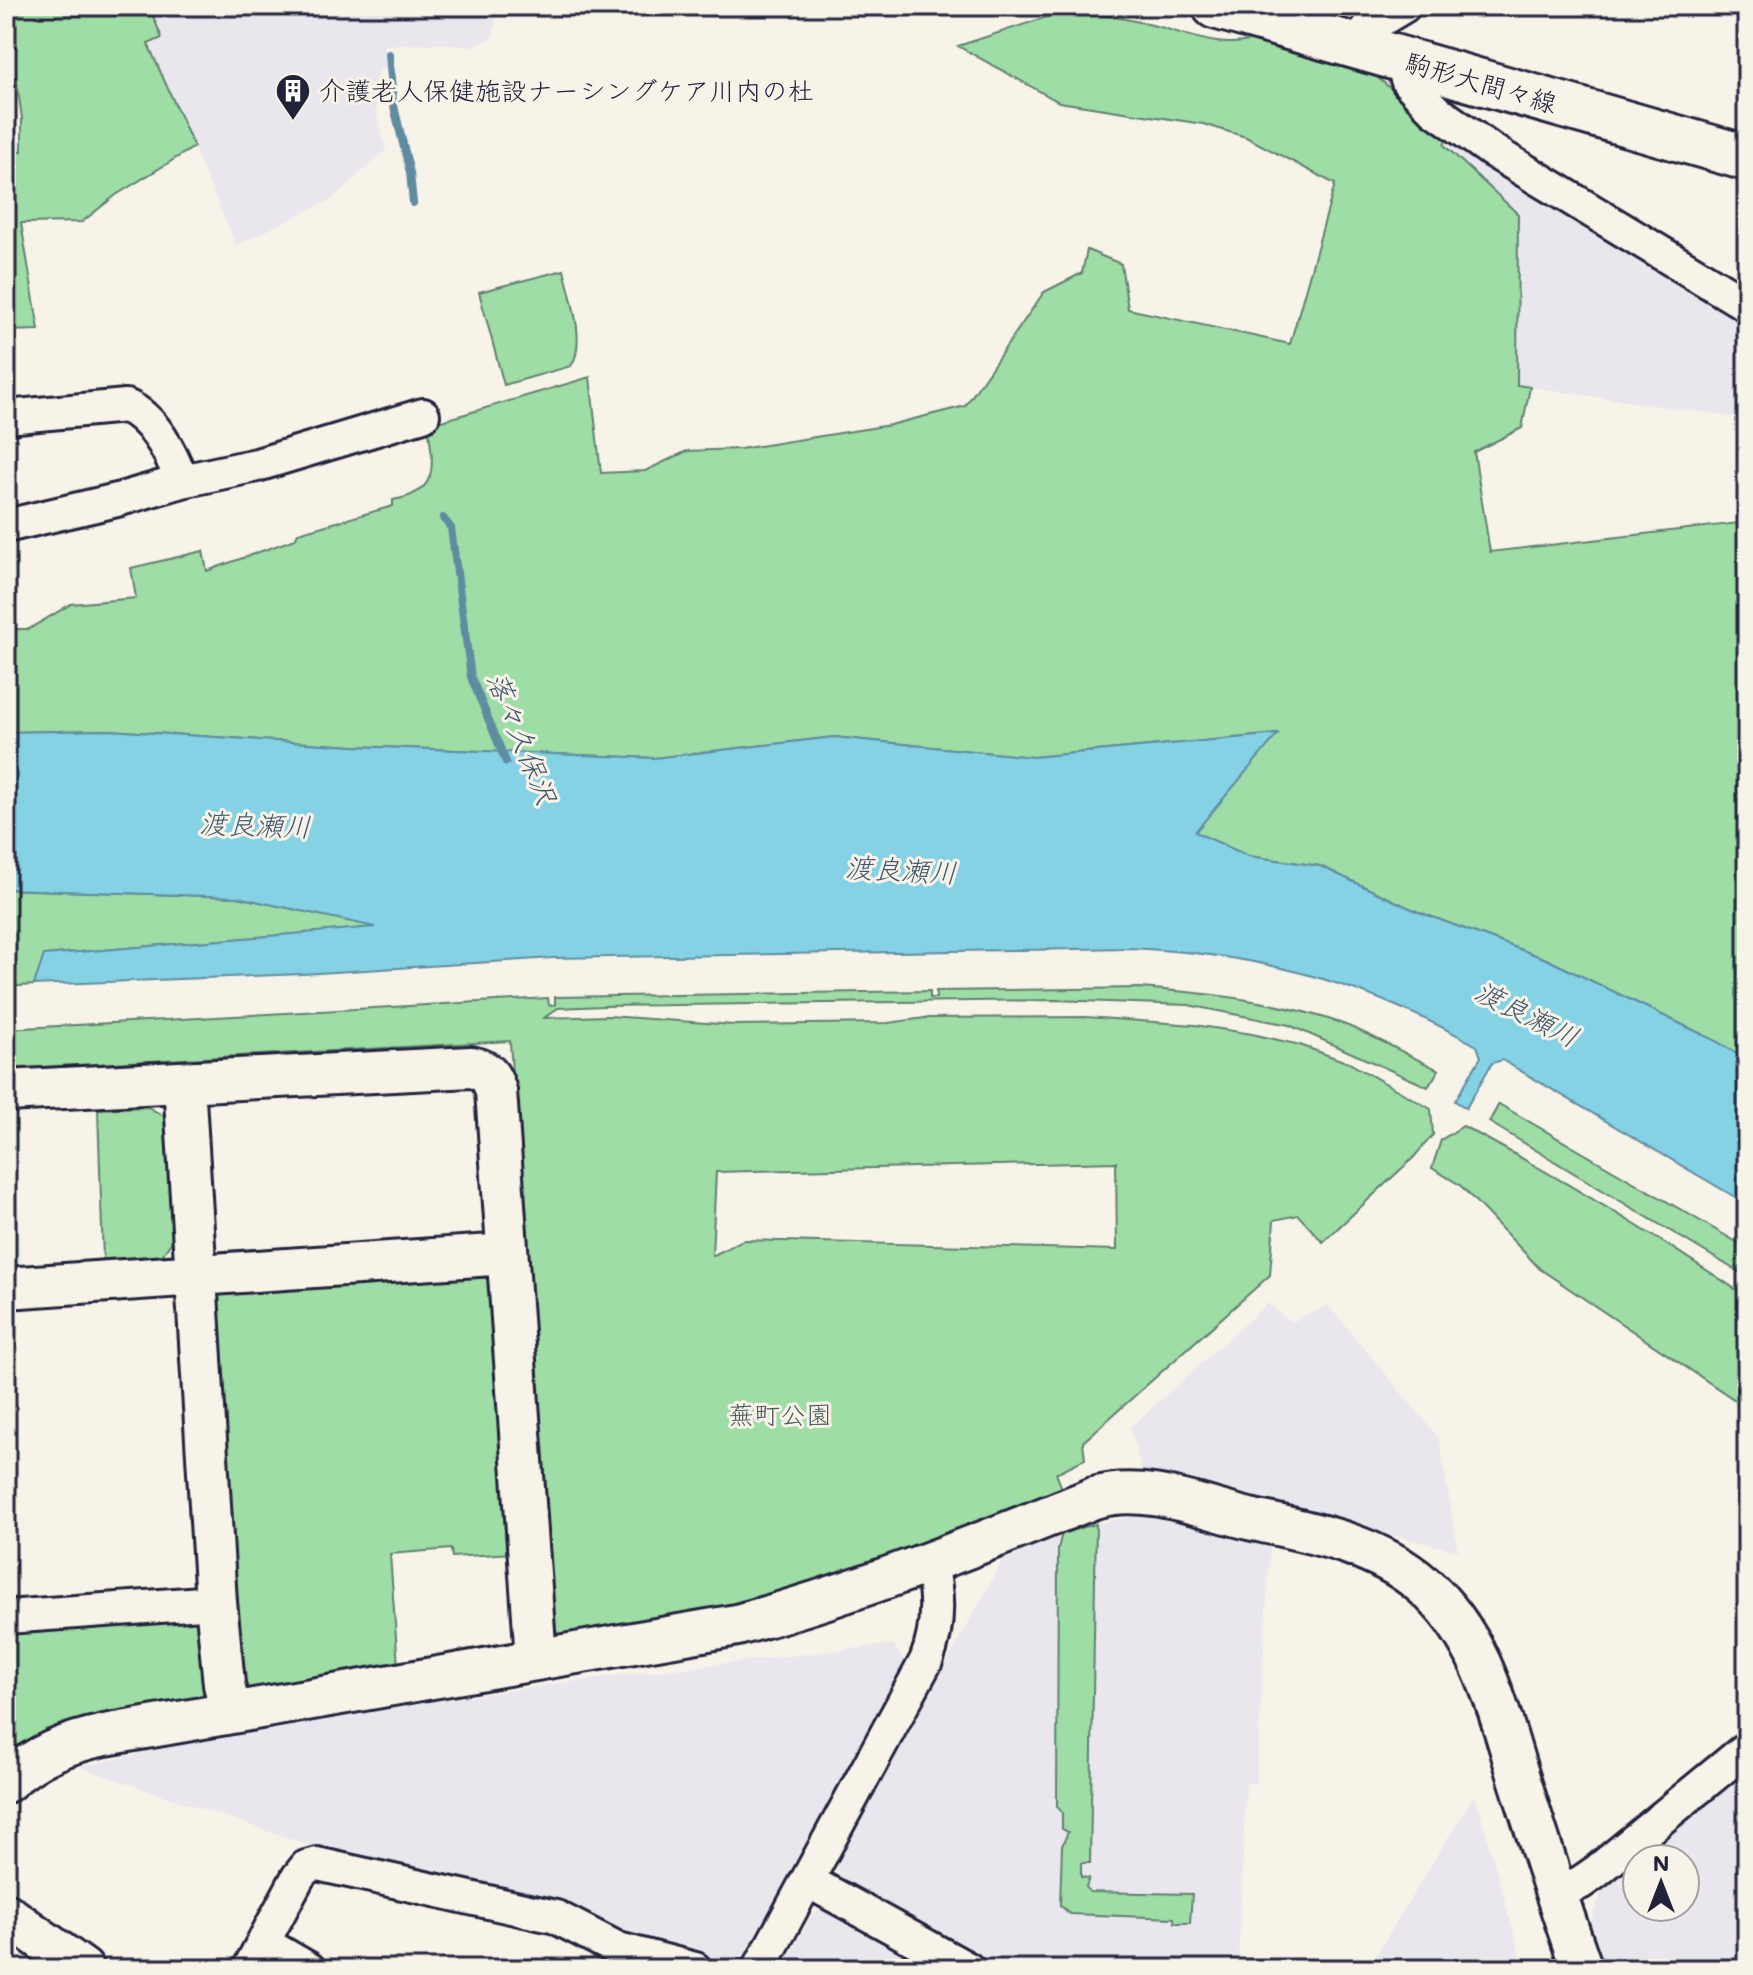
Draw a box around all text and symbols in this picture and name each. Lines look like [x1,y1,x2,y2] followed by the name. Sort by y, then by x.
[1402,44,1561,120] street label: 駒形大間々線
[274,72,312,122] building icon: 介護老人保健施設ナーシングケア川内の杜
[319,73,814,107] place label: 介護老人保健施設ナーシングケア川内の杜
[480,666,566,810] water label: 落々久保沢
[198,804,312,844] water label: 渡良瀬川
[844,848,958,890] water label: 渡良瀬川
[1469,972,1586,1055] water label: 渡良瀬川
[728,1397,832,1431] park label: 蕪町公園
[1621,1843,1701,1923] north arrow
[1653,1848,1669,1877] text: N

